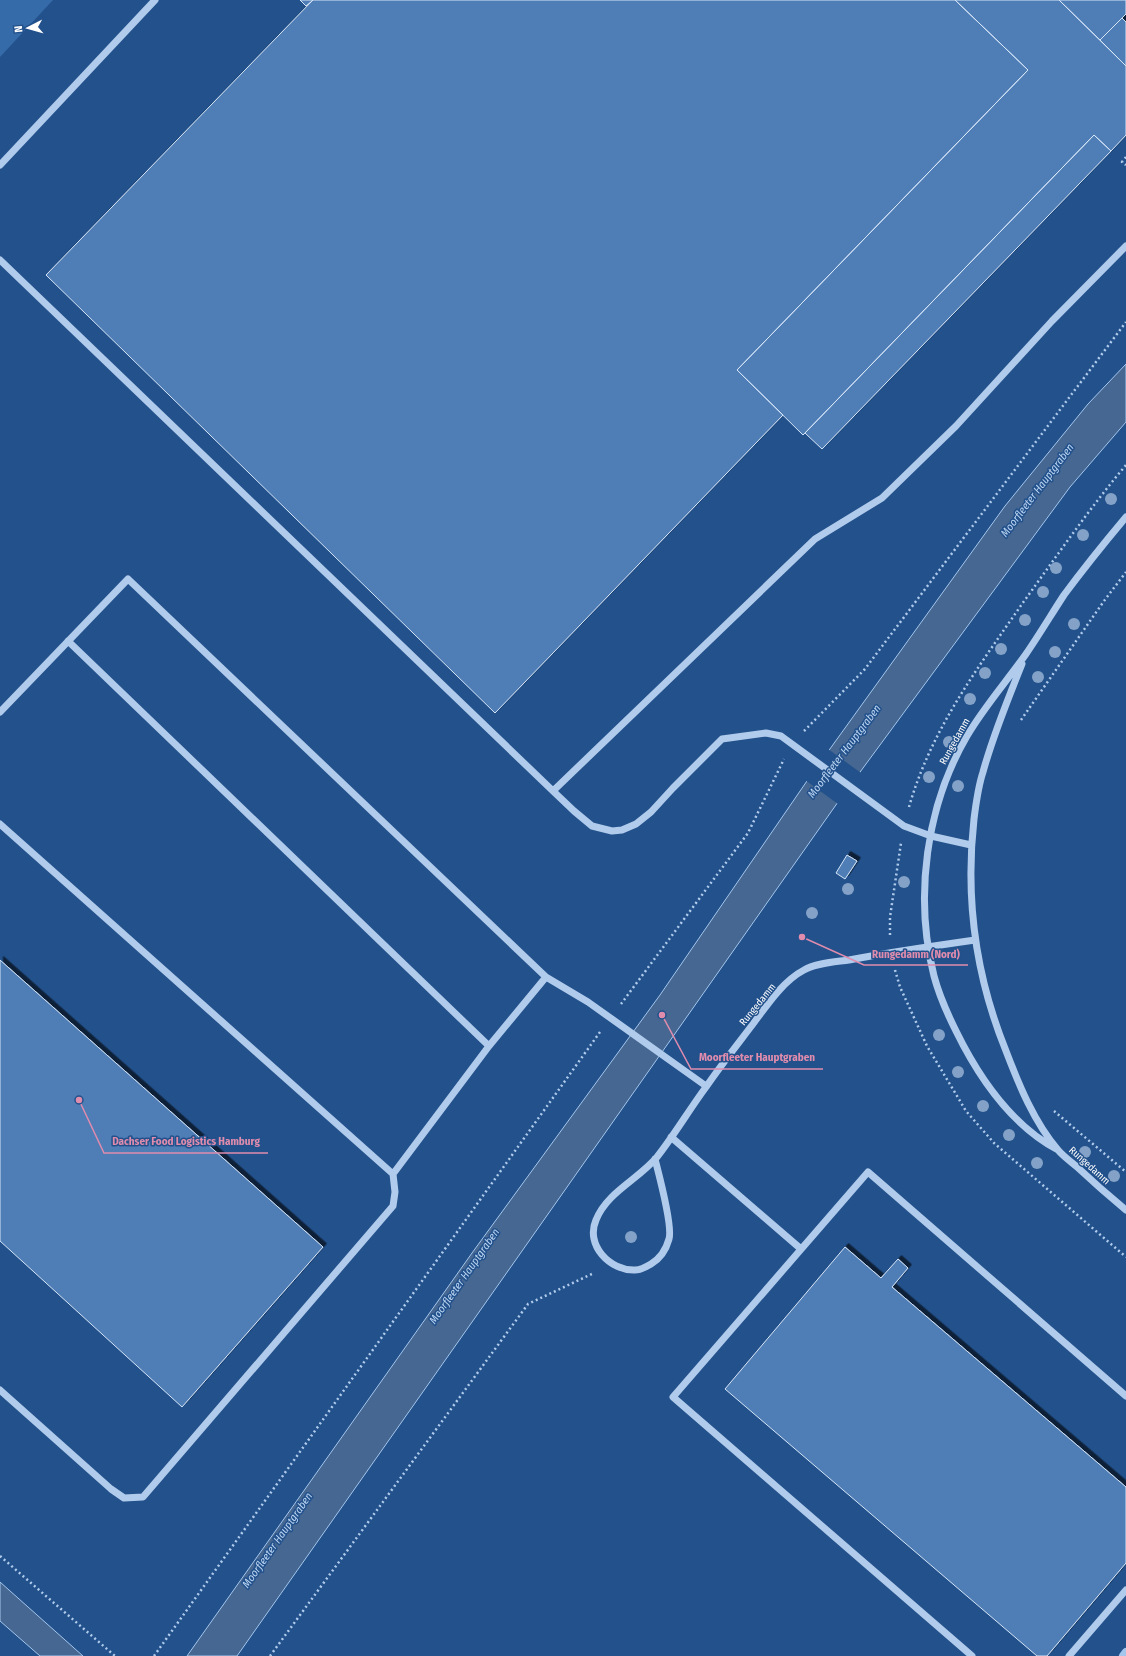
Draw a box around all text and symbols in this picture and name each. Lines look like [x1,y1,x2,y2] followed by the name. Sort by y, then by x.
[8,8,48,48] north arrow
[12,25,25,33] text: N
[998,441,1077,539] water label: Moorfleeter Hauptgraben
[805,702,884,800] water label: Moorfleeter Hauptgraben
[937,716,973,767] street label: Rungedamm
[864,942,968,965] callout: Rungedamm (Nord)
[872,948,961,961] text: Rungedamm (Nord)
[737,981,779,1028] street label: Rungedamm
[691,1046,823,1069] callout: Moorfleeter Hauptgraben
[699,1051,815,1064] text: Moorfleeter Hauptgraben
[104,1130,268,1153] callout: Dachser Food Logistics Hamburg
[112,1135,260,1148] text: Dachser Food Logistics Hamburg
[1066,1144,1112,1187] street label: Rungedamm
[427,1226,502,1326] water label: Moorfleeter Hauptgraben
[240,1490,315,1590] water label: Moorfleeter Hauptgraben

